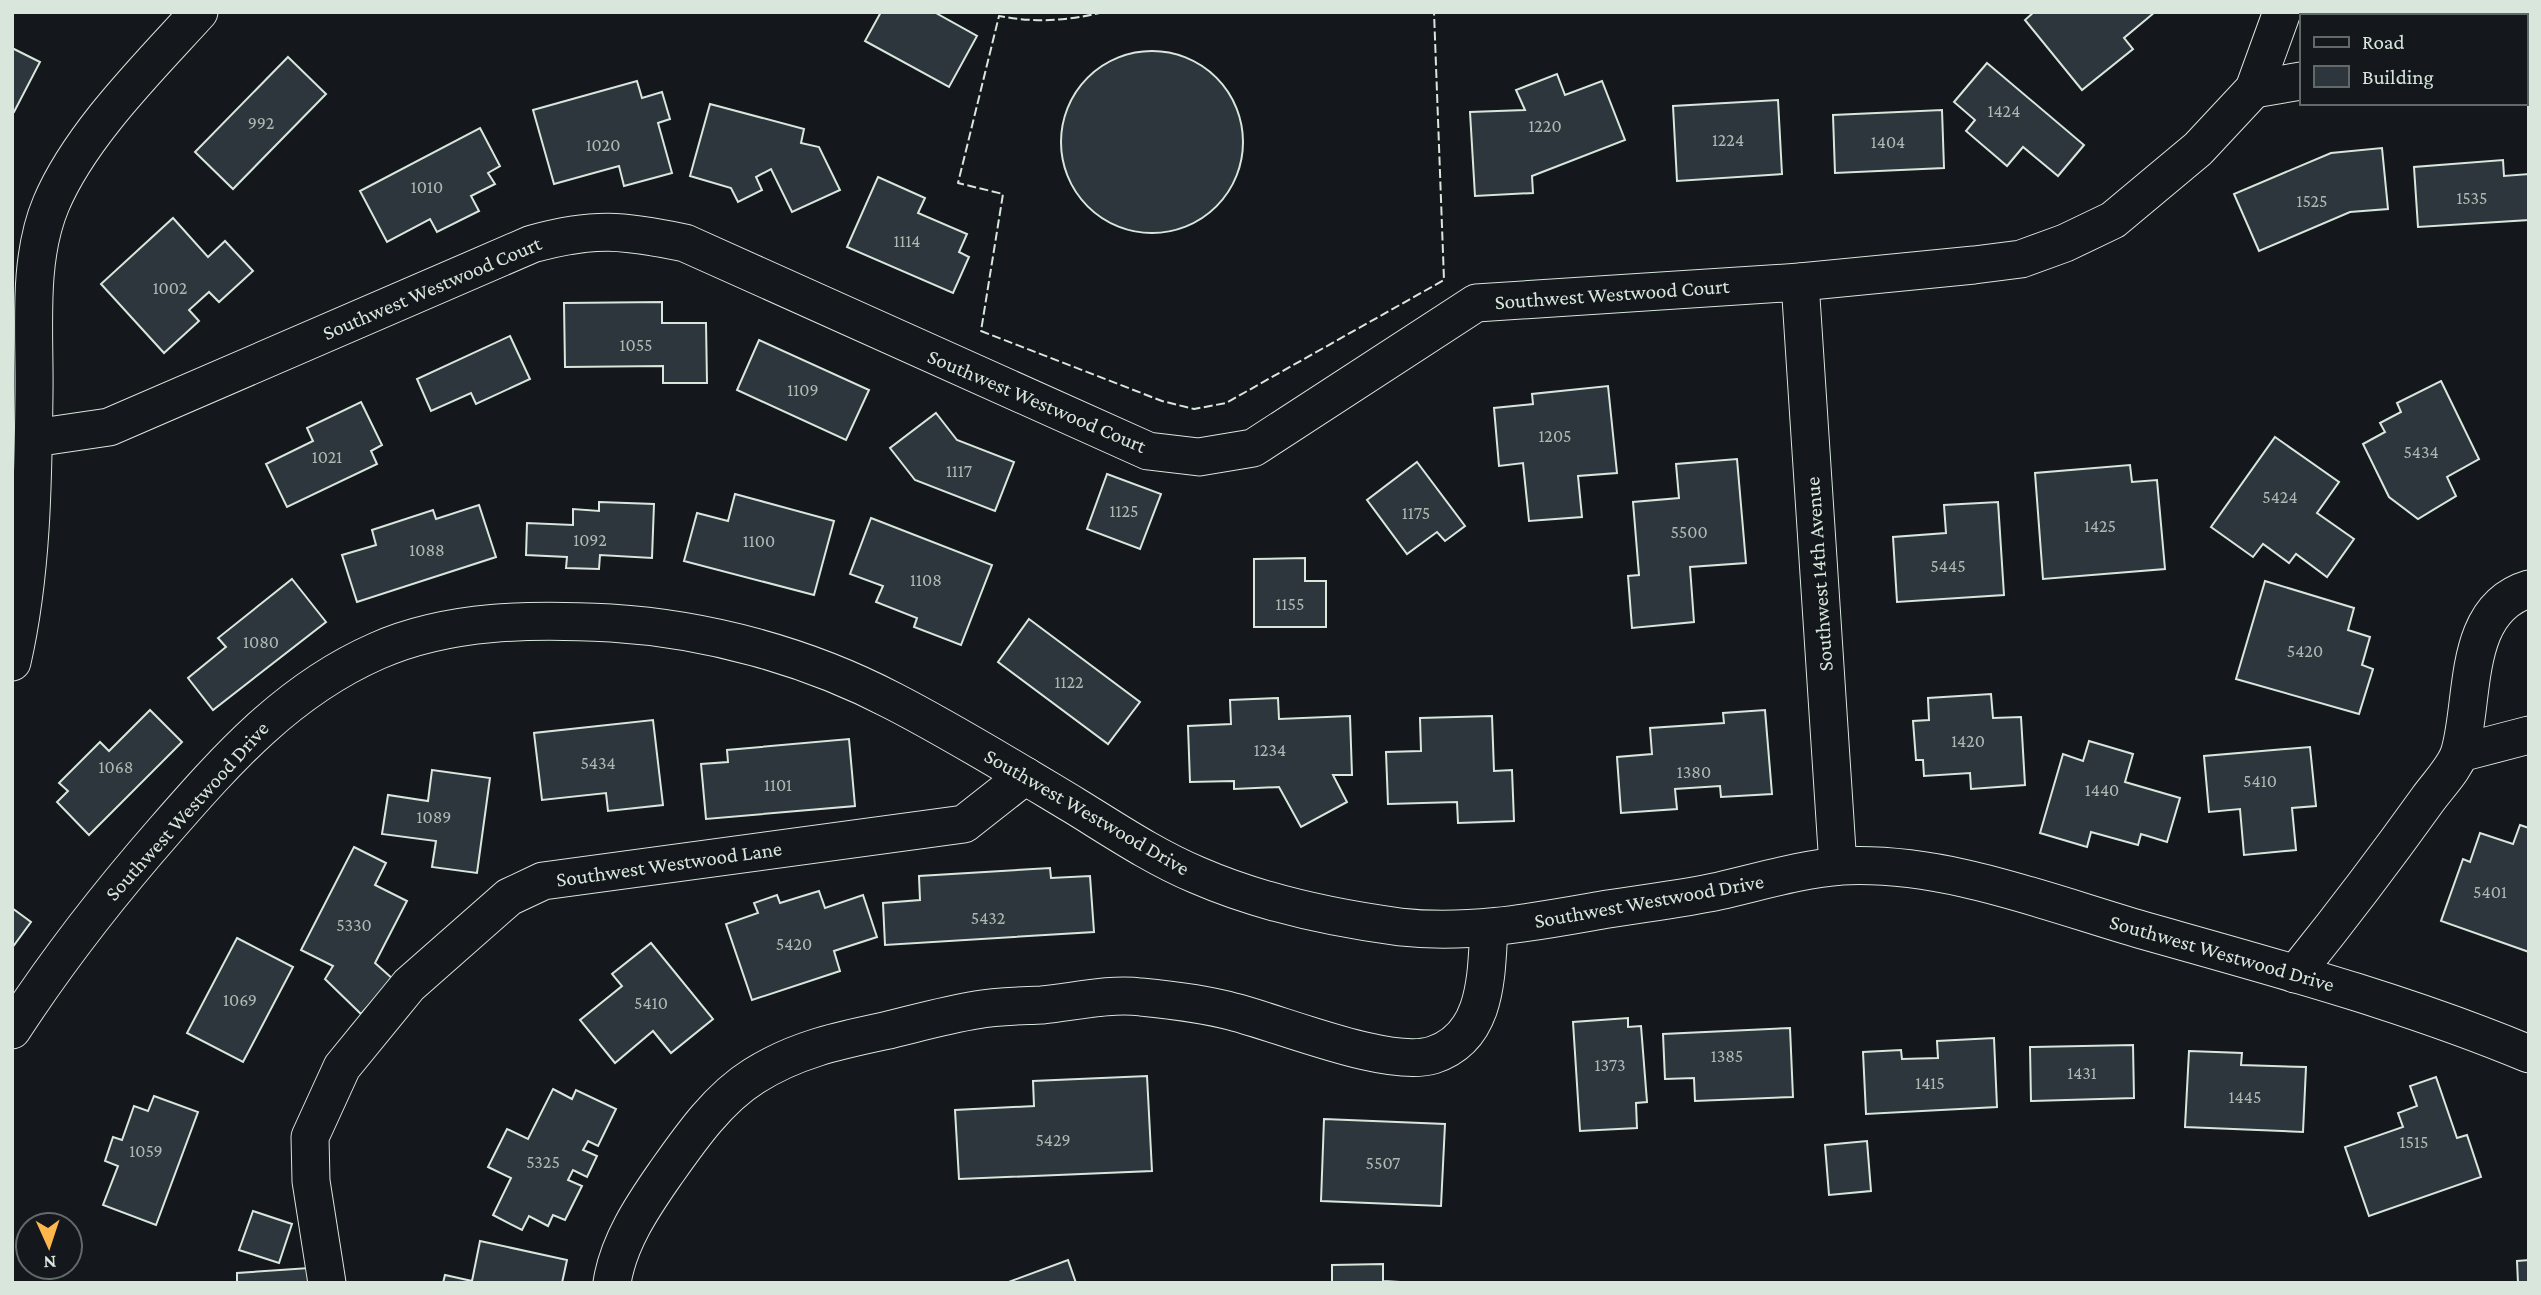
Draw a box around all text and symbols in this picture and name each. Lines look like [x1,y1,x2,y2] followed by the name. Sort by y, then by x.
[2300,14,2527,105] legend
[2362,30,2405,54] text: Road
[2362,65,2434,89] text: Building
[1988,101,2020,121] house number: 1424
[248,113,274,133] house number: 992
[1528,116,1562,136] house number: 1220
[1712,130,1744,150] house number: 1224
[1871,132,1905,152] house number: 1404
[586,135,620,155] house number: 1020
[411,177,443,197] house number: 1010
[2456,188,2488,208] house number: 1535
[2296,191,2328,211] house number: 1525
[319,231,546,345] street label: Southwest Westwood Court
[893,231,921,251] house number: 1114
[1494,274,1731,314] street label: Southwest Westwood Court
[153,278,187,298] house number: 1002
[620,335,652,355] house number: 1055
[924,344,1151,458] street label: Southwest Westwood Court
[787,380,819,400] house number: 1109
[1538,426,1572,446] house number: 1205
[2403,442,2439,462] house number: 5434
[312,447,342,467] house number: 1021
[946,461,972,481] house number: 1117
[1800,476,1838,672] street label: Southwest 14th Avenue
[2262,487,2298,507] house number: 5424
[1109,501,1139,521] house number: 1125
[1402,503,1430,523] house number: 1175
[2084,516,2116,536] house number: 1425
[1670,522,1708,542] house number: 5500
[573,530,607,550] house number: 1092
[743,531,775,551] house number: 1100
[409,540,445,560] house number: 1088
[1930,556,1966,576] house number: 5445
[910,570,942,590] house number: 1108
[1276,594,1304,614] house number: 1155
[243,632,279,652] house number: 1080
[2287,641,2323,661] house number: 5420
[1054,672,1084,692] house number: 1122
[100,717,274,905] street label: Southwest Westwood Drive
[1951,731,1985,751] house number: 1420
[1254,740,1286,760] house number: 1234
[980,743,1194,881] street label: Southwest Westwood Drive
[580,753,616,773] house number: 5434
[99,757,133,777] house number: 1068
[1677,762,1711,782] house number: 1380
[2243,771,2277,791] house number: 5410
[764,775,792,795] house number: 1101
[2085,780,2119,800] house number: 1440
[417,807,451,827] house number: 1089
[555,836,783,892] street label: Southwest Westwood Lane
[1532,869,1766,933] street label: Southwest Westwood Drive
[2473,882,2507,902] house number: 5401
[971,908,1005,928] house number: 5432
[2107,909,2337,997] street label: Southwest Westwood Drive
[336,915,372,935] house number: 5330
[776,934,812,954] house number: 5420
[223,990,257,1010] house number: 1069
[634,993,668,1013] house number: 5410
[1711,1046,1743,1066] house number: 1385
[1594,1055,1626,1075] house number: 1373
[2067,1063,2097,1083] house number: 1431
[1915,1073,1945,1093] house number: 1415
[2229,1087,2261,1107] house number: 1445
[1035,1130,1071,1150] house number: 5429
[2400,1132,2428,1152] house number: 1515
[129,1141,163,1161] house number: 1059
[526,1152,560,1172] house number: 5325
[1366,1153,1400,1173] house number: 5507
[14,1211,84,1281] north arrow
[43,1252,57,1273] text: N

